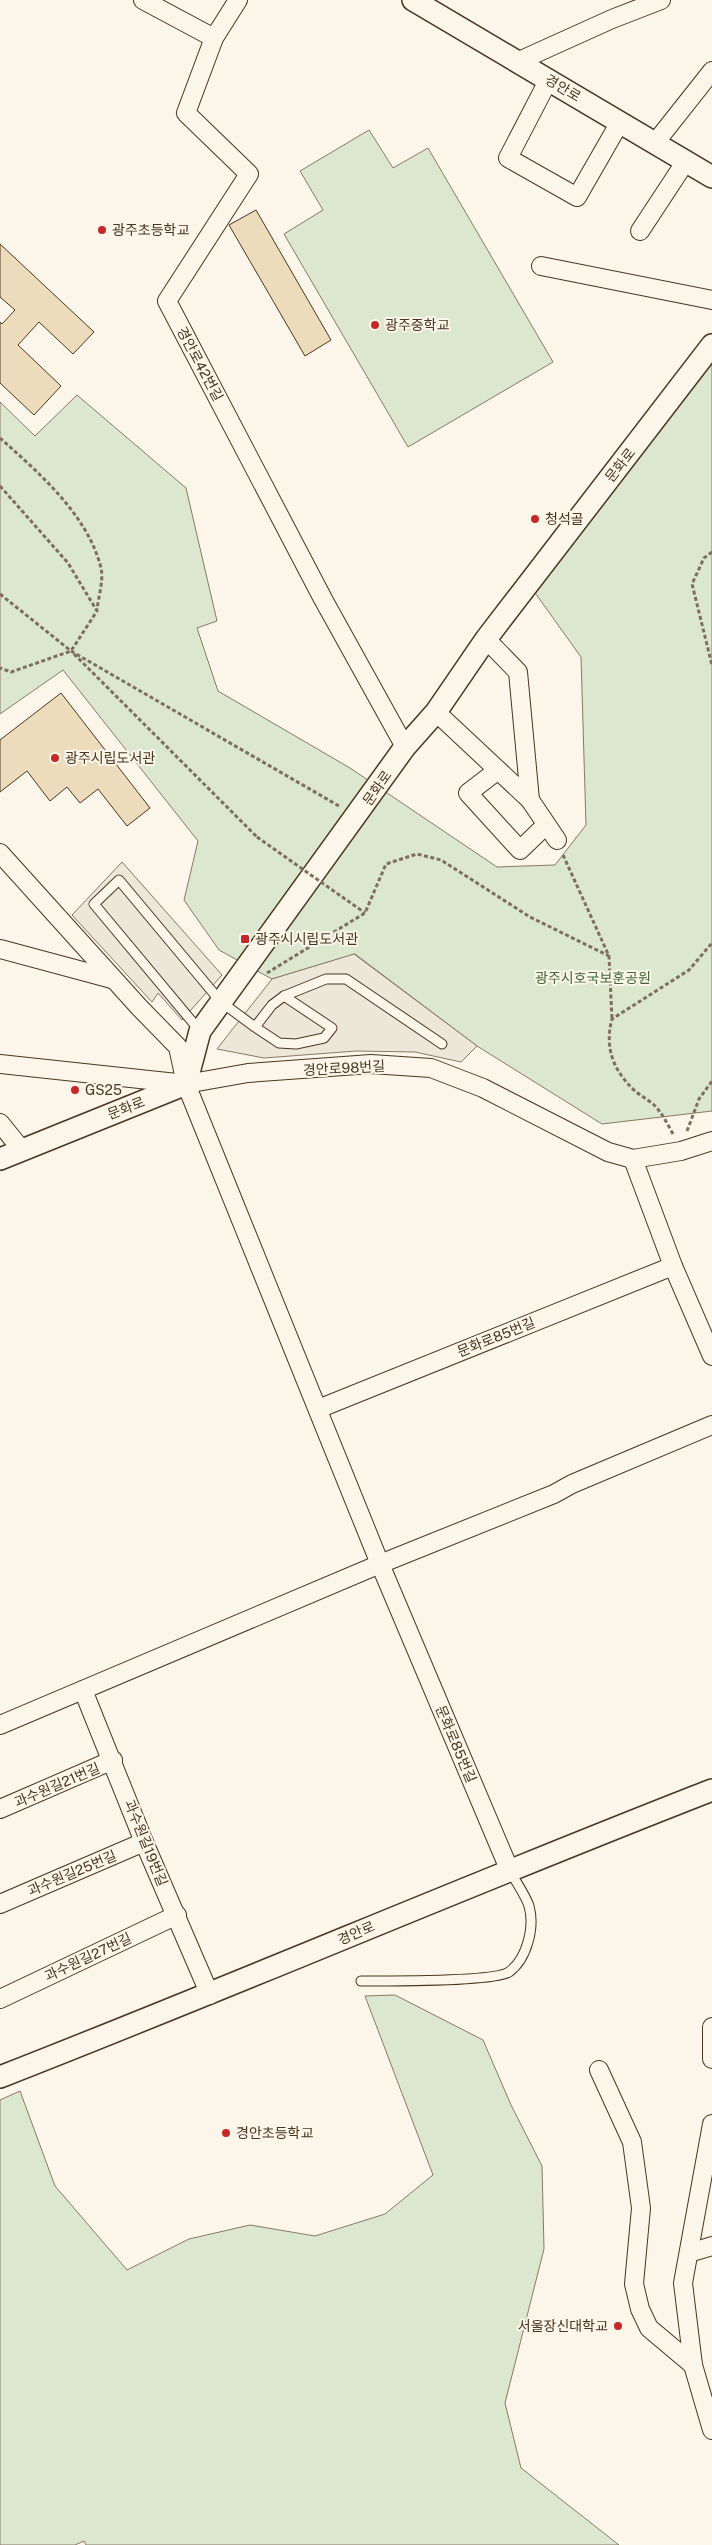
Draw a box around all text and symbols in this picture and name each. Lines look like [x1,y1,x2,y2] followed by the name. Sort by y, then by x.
[542,71,584,105] street label: 경안로
[112,222,189,238] place label: 광주초등학교
[96,224,108,236] marker: 광주초등학교
[385,317,450,333] place label: 광주중학교
[369,319,381,331] marker: 광주중학교
[174,324,226,404] street label: 경안로42번길
[602,445,638,485] street label: 문화로
[545,511,584,527] place label: 청석골
[529,513,541,525] marker: 청석골
[65,750,155,766] place label: 광주시립도서관
[49,752,61,764] marker: 광주시립도서관
[359,767,395,808] street label: 문화로
[255,931,358,947] place label: 광주시시립도서관
[239,933,251,945] marker: 광주시시립도서관
[535,970,651,986] park label: 광주시호국보훈공원
[303,1058,385,1078] street label: 경안로98번길
[85,1082,122,1098] place label: GS25
[69,1084,81,1096] marker: GS25
[105,1094,147,1122] street label: 문화로
[455,1314,537,1360] street label: 문화로85번길
[433,1703,479,1785] street label: 문화로85번길
[12,1760,102,1810] street label: 과수원길21번길
[121,1797,171,1889] street label: 과수원길19번길
[25,1847,119,1899] street label: 과수원길25번길
[335,1918,377,1948] street label: 경안로
[42,1930,134,1984] street label: 과수원길27번길
[236,2125,313,2141] place label: 경안초등학교
[220,2127,232,2139] marker: 경안초등학교
[518,2318,608,2334] place label: 서울장신대학교
[612,2320,624,2332] marker: 서울장신대학교

